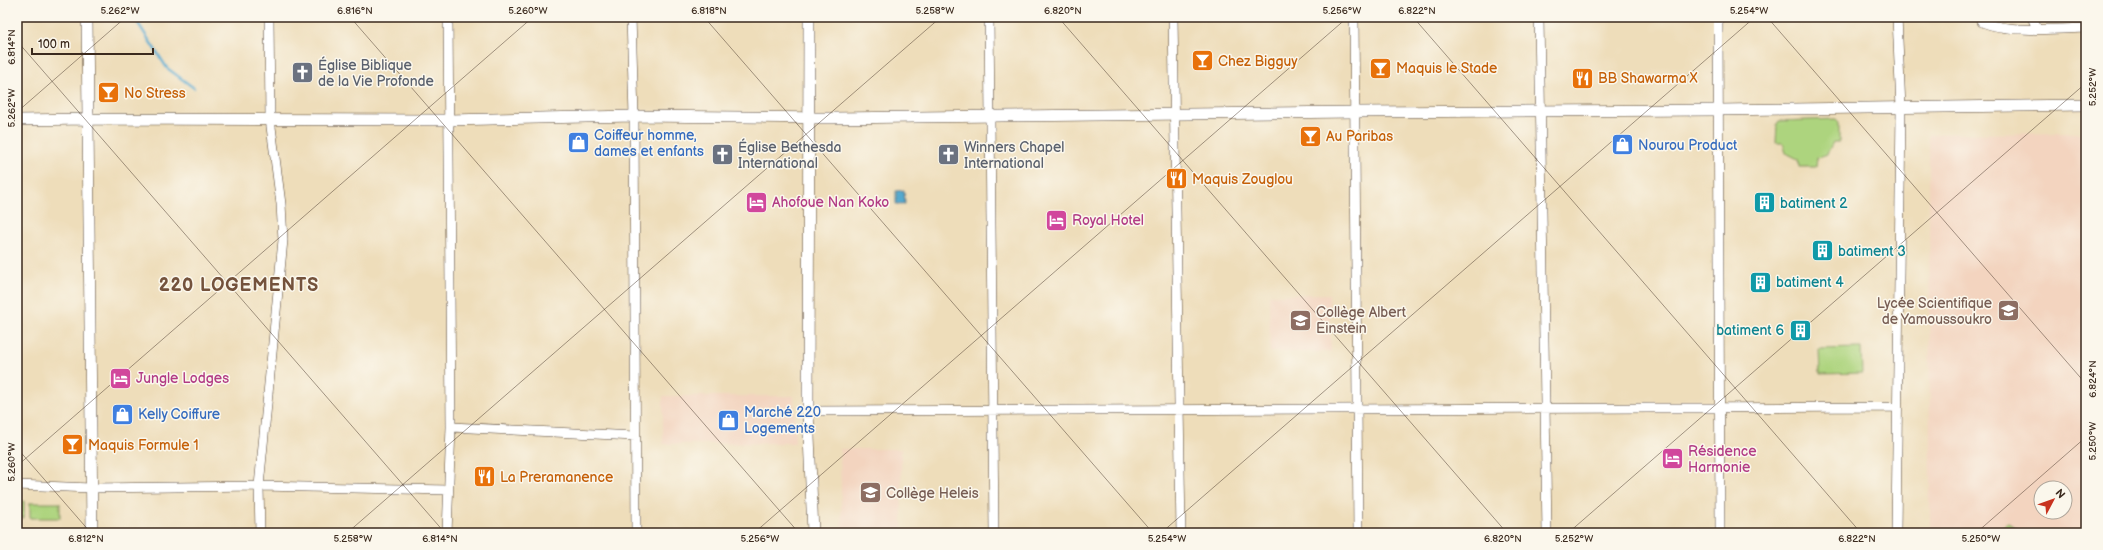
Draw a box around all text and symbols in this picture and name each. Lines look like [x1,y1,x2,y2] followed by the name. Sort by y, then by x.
[101,5,140,17] text: 5.262°W
[337,5,373,17] text: 6.816°N
[508,5,548,17] text: 5.260°W
[691,5,727,17] text: 6.818°N
[916,5,954,17] text: 5.258°W
[1044,5,1082,17] text: 6.820°N
[1323,5,1361,17] text: 5.256°W
[1398,5,1436,17] text: 6.822°N
[1730,5,1768,17] text: 5.254°W
[6,29,18,65] text: 6.814°N
[32,30,153,56] scale bar
[38,37,70,52] text: 100 m
[1189,48,1215,74] bar icon: Chez Bigguy
[1218,53,1298,70] place label: Chez Bigguy
[1368,55,1394,81] bar icon: Maquis le Stade
[318,56,434,90] place label: Église Biblique de la Vie Profonde
[290,60,316,86] church icon: Église Biblique de la Vie Profonde
[1396,60,1497,77] place label: Maquis le Stade
[1569,65,1595,91] restaurant icon: BB Shawarma X
[2087,68,2099,106] text: 5.252°W
[1598,70,1698,87] place label: BB Shawarma X
[96,80,122,106] bar icon: No Stress
[124,85,186,102] place label: No Stress
[6,89,18,128] text: 5.262°W
[1297,123,1323,149] bar icon: Au Paribas
[594,127,704,160] place label: Coiffeur homme, dames et enfants
[1326,128,1393,145] place label: Au Paribas
[565,130,591,156] shop icon: Coiffeur homme, dames et enfants
[1609,132,1635,158] shop icon: Nourou Product
[1638,137,1738,154] place label: Nourou Product
[738,138,842,172] place label: Église Bethesda International
[964,139,1064,172] place label: Winners Chapel International
[710,142,736,168] church icon: Église Bethesda International
[936,142,962,168] church icon: Winners Chapel International
[1163,166,1189,192] restaurant icon: Maquis Zouglou
[1192,171,1293,188] place label: Maquis Zouglou
[743,189,769,215] hotel icon: Ahofoue Nan Koko
[1752,190,1778,216] building icon: batiment 2
[772,194,889,211] place label: Ahofoue Nan Koko
[1780,195,1848,212] place label: batiment 2
[1044,207,1070,233] hotel icon: Royal Hotel
[1072,212,1144,229] place label: Royal Hotel
[1810,238,1836,264] building icon: batiment 3
[1838,243,1906,260] place label: batiment 3
[1748,269,1774,295] building icon: batiment 4
[1776,274,1844,291] place label: batiment 4
[159,275,319,296] district label: 220 LOGEMENTS
[1877,295,1992,328] place label: Lycée Scientifique de Yamoussoukro
[1995,298,2021,324] school or university icon: Lycée Scientifique de Yamoussoukro
[1316,304,1407,337] place label: Collège Albert Einstein
[1287,307,1313,333] school or university icon: Collège Albert Einstein
[1787,317,1813,343] building icon: batiment 6
[1716,322,1784,339] place label: batiment 6
[2087,360,2099,398] text: 6.824°N
[108,365,134,391] hotel icon: Jungle Lodges
[136,370,229,387] place label: Jungle Lodges
[109,401,135,427] shop icon: Kelly Coiffure
[744,404,821,437] place label: Marché 220 Logements
[138,406,220,423] place label: Kelly Coiffure
[716,407,742,433] shop icon: Marché 220 Logements
[2087,422,2099,460] text: 5.250°W
[59,432,85,458] bar icon: Maquis Formule 1
[88,437,199,454] place label: Maquis Formule 1
[6,442,18,482] text: 5.260°W
[1688,443,1757,476] place label: Résidence Harmonie
[1659,446,1685,472] hotel icon: Résidence Harmonie
[472,464,498,490] restaurant icon: La Preramanence
[500,469,613,486] place label: La Preramanence
[858,480,884,506] school or university icon: Collège Heleis
[2033,480,2073,520] north arrow
[886,485,979,502] place label: Collège Heleis
[2053,486,2068,501] text: N
[68,533,104,545] text: 6.812°N
[334,533,372,545] text: 5.258°W
[422,533,458,545] text: 6.814°N
[741,533,779,545] text: 5.256°W
[1148,533,1186,545] text: 5.254°W
[1484,533,1522,545] text: 6.820°N
[1555,533,1593,545] text: 5.252°W
[1838,533,1876,545] text: 6.822°N
[1962,533,2000,545] text: 5.250°W

